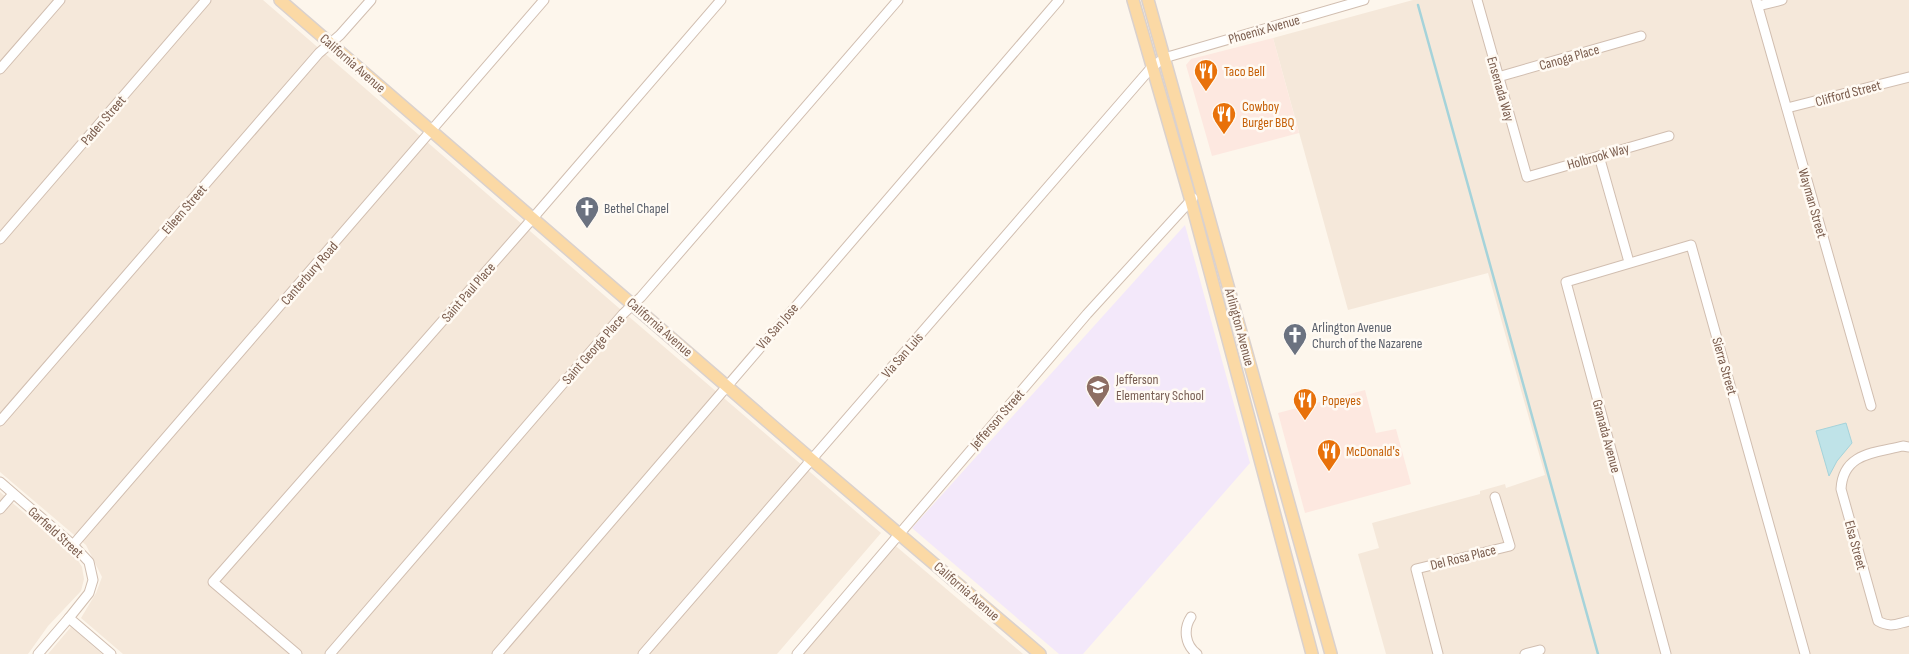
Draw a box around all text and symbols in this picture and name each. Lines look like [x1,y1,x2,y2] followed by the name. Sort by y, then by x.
[1226,11,1302,48] street label: Phoenix Avenue
[316,30,389,97] street label: California Avenue
[1537,41,1601,74] street label: Canoga Place
[1483,55,1518,124] street label: Ensenada Way
[1193,58,1219,92] restaurant icon: Taco Bell
[1224,63,1265,80] place label: Taco Bell
[1813,77,1883,110] street label: Clifford Street
[77,92,130,149] street label: Paden Street
[1242,98,1295,131] place label: Cowboy Burger BBQ
[1211,101,1237,135] restaurant icon: Cowboy Burger BBQ
[1565,139,1632,173] street label: Holbrook Way
[1794,166,1831,240] street label: Wayman Street
[158,181,210,238] street label: Eileen Street
[574,195,600,229] church icon: Bethel Chapel
[604,200,669,217] place label: Bethel Chapel
[277,238,342,309] street label: Canterbury Road
[438,259,499,326] street label: Saint Paul Place
[1221,285,1258,368] street label: Arlington Avenue
[623,294,696,361] street label: California Avenue
[753,300,802,353] street label: Via San Jose
[558,311,628,388] street label: Saint George Place
[1311,319,1422,352] place label: Arlington Avenue Church of the Nazarene
[1282,322,1308,356] church icon: Arlington Avenue Church of the Nazarene
[878,329,927,382] street label: Via San Luis
[1708,335,1741,397] street label: Sierra Street
[1115,371,1204,404] place label: Jefferson Elementary School
[1085,374,1111,408] school or university icon: Jefferson Elementary School
[966,386,1028,454] street label: Jefferson Street
[1292,387,1318,421] restaurant icon: Popeyes
[1322,392,1361,409] place label: Popeyes
[1589,398,1624,475] street label: Granada Avenue
[1316,438,1342,472] restaurant icon: McDonald's
[1346,443,1400,460] place label: McDonald's
[25,503,87,562] street label: Garfield Street
[1841,519,1870,572] street label: Elsa Street
[1428,541,1498,574] street label: Del Rosa Place
[930,558,1003,625] street label: California Avenue

